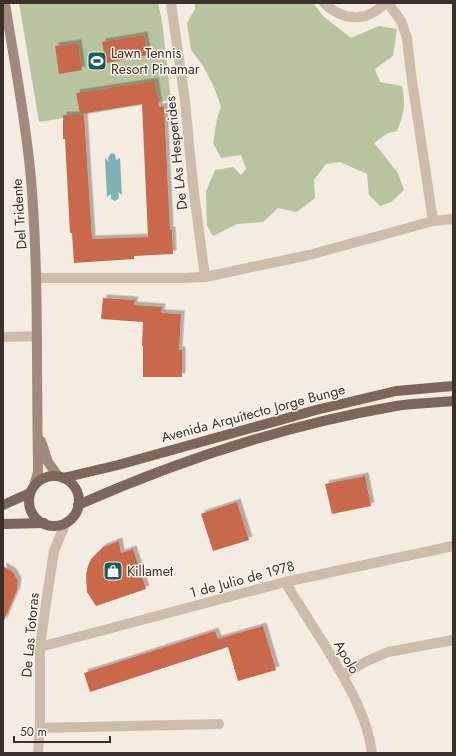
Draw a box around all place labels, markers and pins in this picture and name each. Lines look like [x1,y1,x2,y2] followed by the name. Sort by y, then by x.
[111,43,200,79] place label: Lawn Tennis Resort Pinamar
[86,50,108,72] sports icon: Lawn Tennis Resort Pinamar
[102,560,124,582] shop icon: Killamet
[127,561,174,581] place label: Killamet

